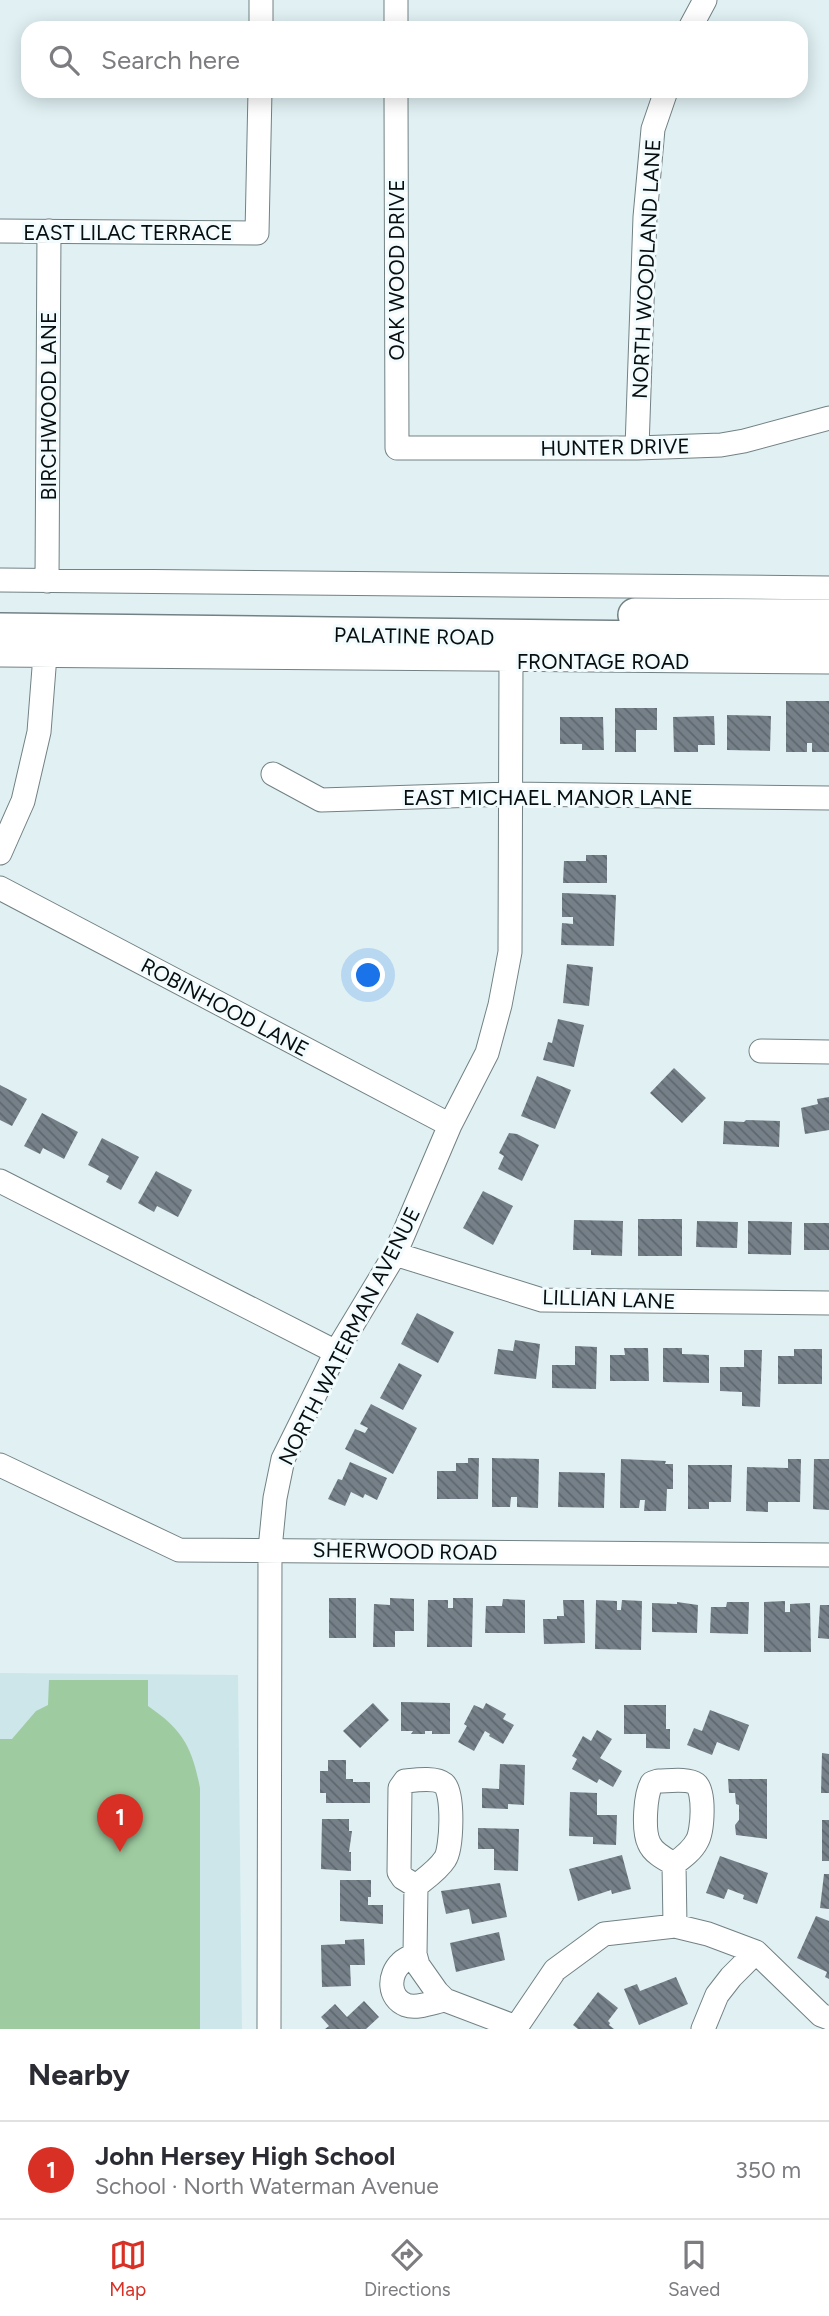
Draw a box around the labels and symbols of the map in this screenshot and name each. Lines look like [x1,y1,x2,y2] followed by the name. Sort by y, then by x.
[627,138,665,400] street label: NORTH WOODLAND LANE
[384,179,409,361] street label: OAK WOOD DRIVE
[23,220,233,245] street label: EAST LILAC TERRACE
[36,312,61,500] street label: BIRCHWOOD LANE
[540,433,690,461] street label: HUNTER DRIVE
[334,622,494,650] street label: PALATINE ROAD
[517,649,689,674] street label: FRONTAGE ROAD
[403,785,693,810] street label: EAST MICHAEL MANOR LANE
[137,952,313,1062] street label: ROBINHOOD LANE
[351,958,385,992] your location
[273,1203,425,1469] street label: NORTH WATERMAN AVENUE
[542,1284,676,1314] street label: LILLIAN LANE
[312,1537,498,1565] street label: SHERWOOD ROAD
[97,1794,143,1852] pin: 1

